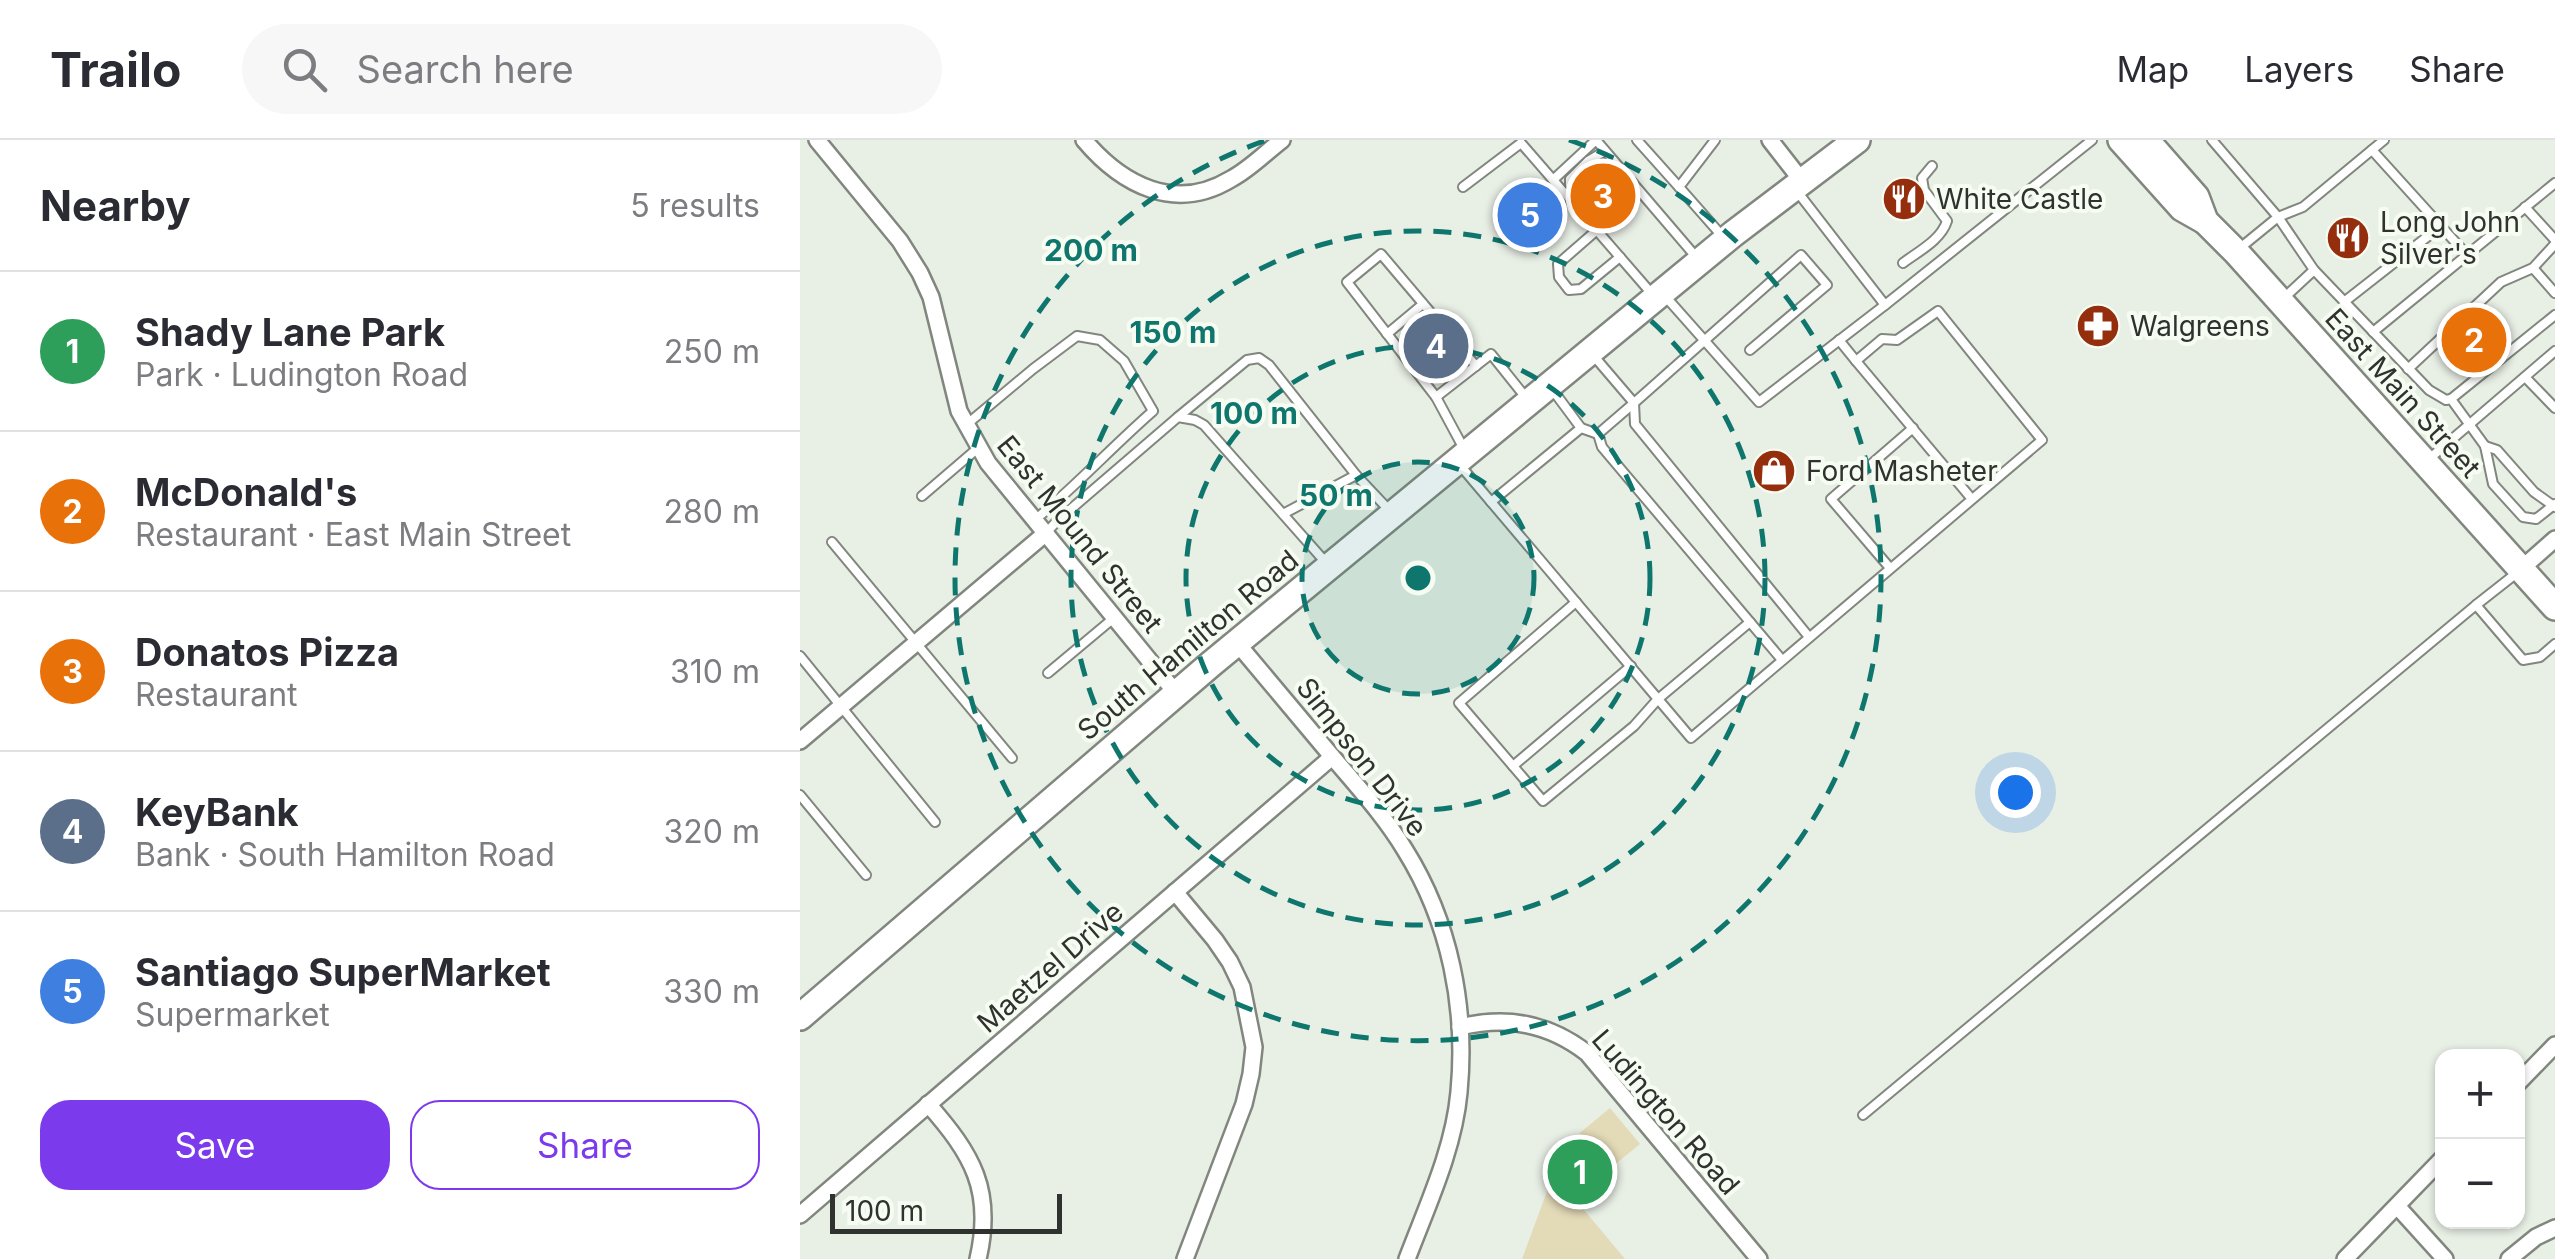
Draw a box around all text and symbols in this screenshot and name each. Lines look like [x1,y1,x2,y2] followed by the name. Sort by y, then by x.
[242,24,942,114] search box
[50,40,182,99] text: Trailo
[277,42,332,97] icon: search
[357,46,574,92] text: Search here
[2117,48,2189,90] text: Map
[2244,48,2354,90] text: Layers
[2409,48,2505,90] text: Share
[1570,158,1636,234] pin: 3
[1881,176,1927,222] restaurant icon: White Castle
[1498,178,1562,252] pin: 5
[40,180,191,231] text: Nearby
[1936,182,2103,216] place label: White Castle
[630,186,760,225] text: 5 results
[2380,205,2520,271] place label: Long John Silver's
[2325,215,2371,261] restaurant icon: Long John Silver's
[1044,232,1138,268] text: 200 m
[2318,302,2488,484] street label: East Main Street
[2442,302,2506,378] pin: 2
[2075,303,2121,349] pharmacy icon: Walgreens
[1404,308,1468,384] pin: 4
[135,309,445,355] text: Shady Lane Park
[2130,309,2270,343] place label: Walgreens
[1130,314,1216,350] text: 150 m
[66,332,79,371] text: 1
[664,332,760,371] text: 250 m
[135,355,468,394] text: Park · Ludington Road
[1210,395,1298,431] text: 100 m
[990,429,1170,639] street label: East Mound Street
[1751,448,1797,494] shop icon: Ford Masheter
[1806,454,1998,488] place label: Ford Masheter
[135,469,357,515] text: McDonald's
[1299,477,1373,513] text: 50 m
[62,492,83,531] text: 2
[663,492,760,531] text: 280 m
[135,515,571,554] text: Restaurant · East Main Street
[1071,543,1305,747] street label: South Hamilton Road
[1400,560,1436,596] centre of rings
[135,629,399,675] text: Donatos Pizza
[62,652,83,691] text: 3
[670,652,760,691] text: 310 m
[1290,671,1434,843] street label: Simpson Drive
[135,675,298,714] text: Restaurant
[1990,767,2041,818] your location
[135,789,299,835] text: KeyBank
[62,812,83,851] text: 4
[664,812,760,851] text: 320 m
[135,835,555,874] text: Bank · South Hamilton Road
[970,894,1130,1040] street label: Maetzel Drive
[135,949,551,995] text: Santiago SuperMarket
[62,972,83,1011] text: 5
[663,972,760,1011] text: 330 m
[135,995,330,1034] text: Supermarket
[1585,1022,1747,1202] street label: Ludington Road
[2435,1049,2525,1229] map controls
[2435,1049,2525,1139] button: +
[40,1100,390,1190] button: Save
[410,1100,760,1190] button: Share
[1548,1134,1612,1210] pin: 1
[2435,1139,2525,1229] button: −
[830,1189,1062,1234] scale bar
[845,1194,924,1228] text: 100 m

